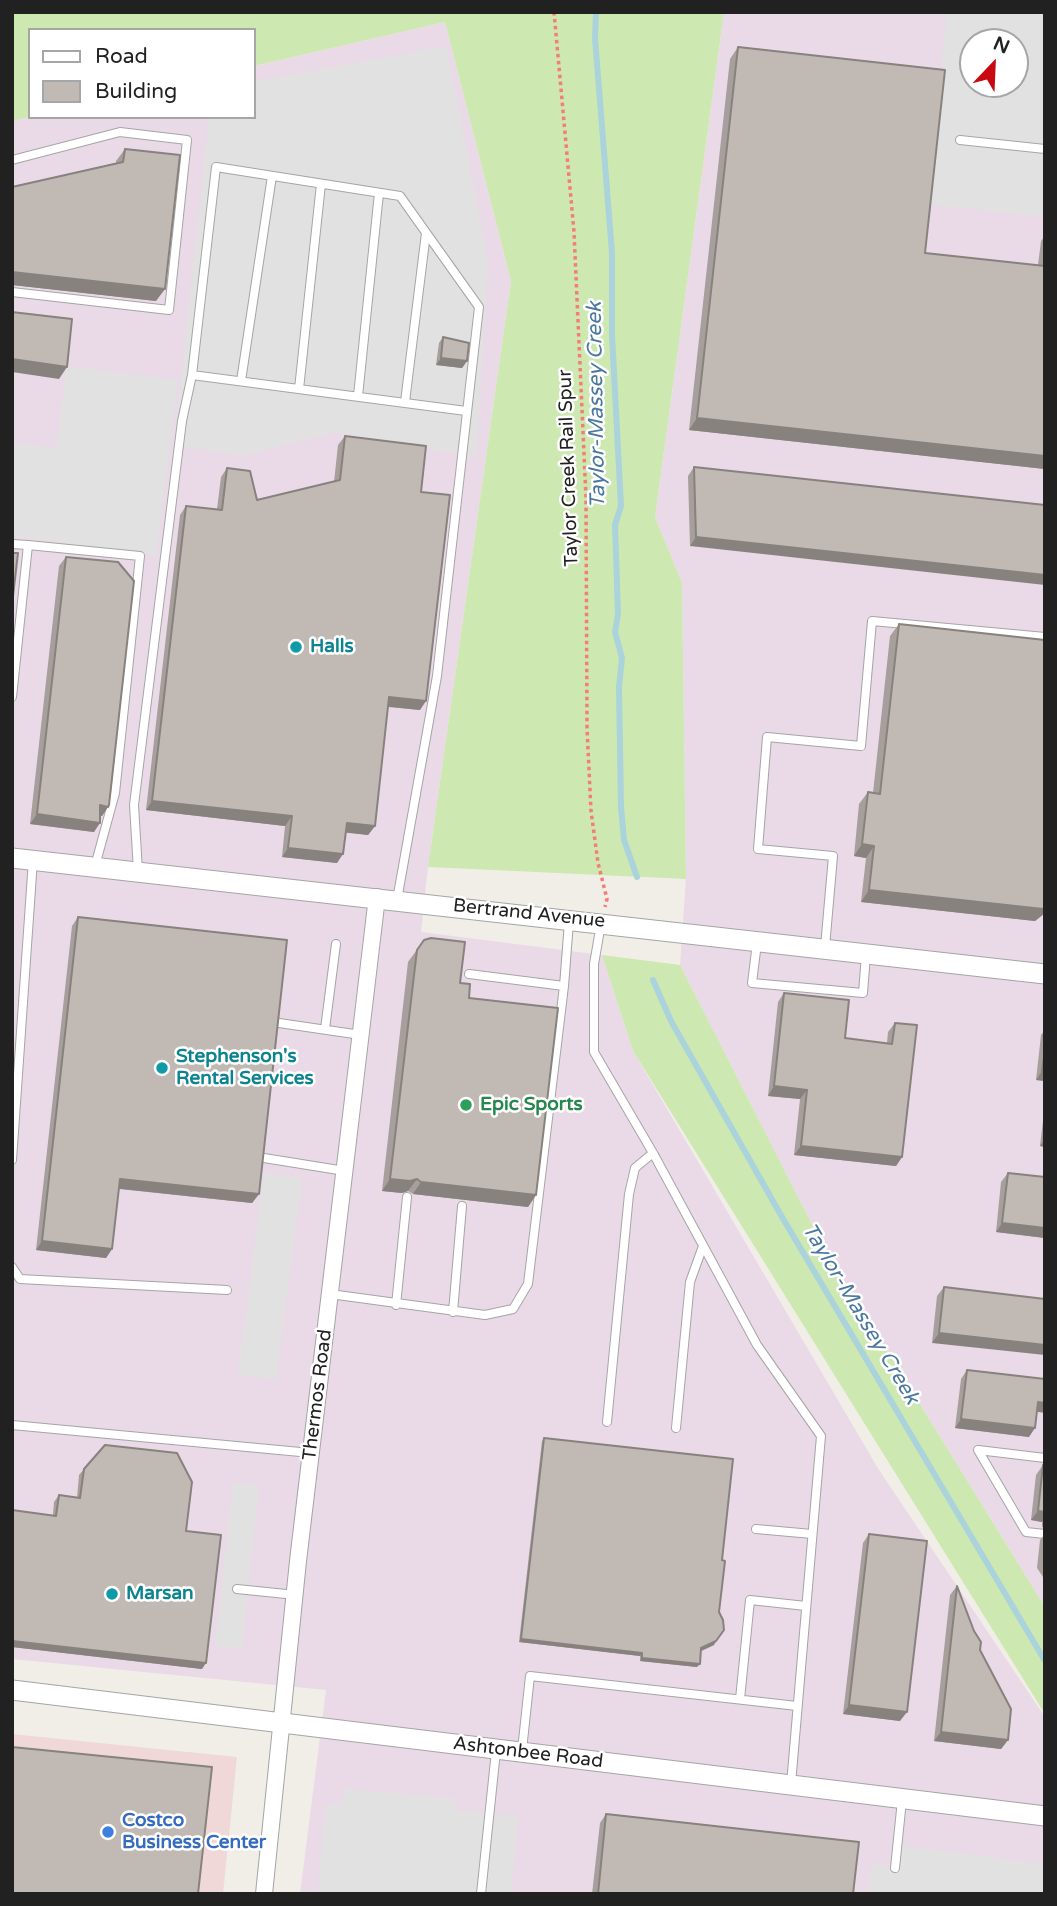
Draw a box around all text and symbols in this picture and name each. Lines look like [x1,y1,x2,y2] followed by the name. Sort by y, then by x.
[28,28,256,119] legend
[959,28,1029,98] north arrow
[990,32,1013,59] text: N
[95,44,148,69] text: Road
[95,79,177,104] text: Building
[583,301,611,509] water label: Taylor-Massey Creek
[554,369,584,567] street label: Taylor Creek Rail Spur
[310,636,354,658] place label: Halls
[288,639,304,655] marker: Halls
[452,895,606,933] street label: Bertrand Avenue
[176,1046,314,1090] place label: Stephenson's Rental Services
[154,1060,170,1076] marker: Stephenson's Rental Services
[480,1094,583,1116] place label: Epic Sports
[458,1097,474,1113] marker: Epic Sports
[796,1219,924,1409] water label: Taylor-Massey Creek
[299,1328,337,1462] street label: Thermos Road
[126,1583,194,1605] place label: Marsan
[104,1586,120,1602] marker: Marsan
[452,1732,604,1774] street label: Ashtonbee Road
[122,1810,266,1854] place label: Costco Business Center
[100,1824,116,1840] marker: Costco Business Center

